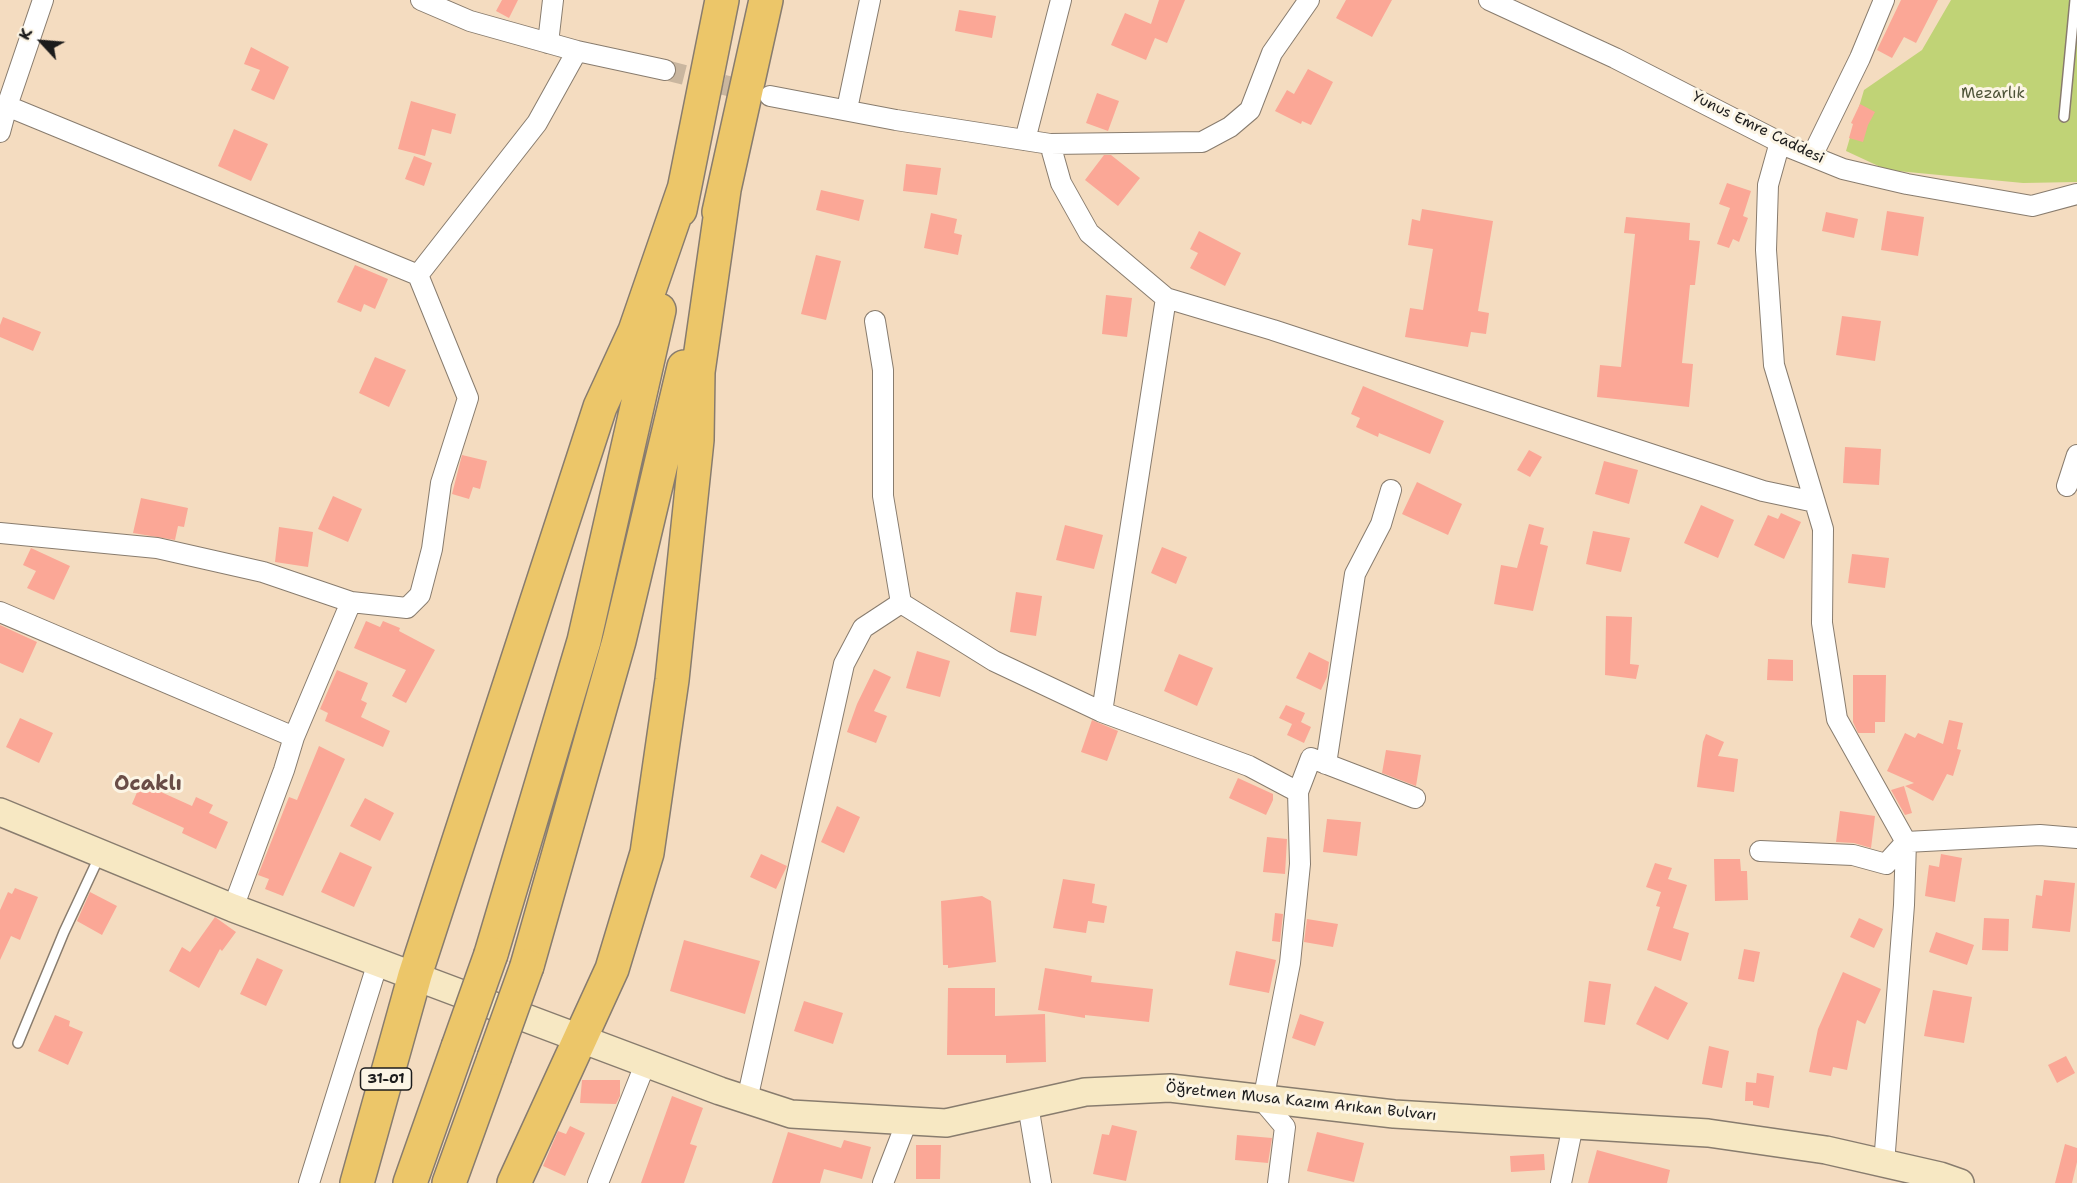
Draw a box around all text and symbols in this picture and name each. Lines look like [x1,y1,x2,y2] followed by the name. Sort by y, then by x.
[12,12,72,72] north arrow
[14,24,37,43] text: K
[1961,85,2025,103] park label: Mezarlık
[1689,88,1827,168] street label: Yunus Emre Caddesi
[114,772,182,798] district label: Ocaklı
[360,1068,412,1090] road number: 31-01
[1165,1079,1437,1125] street label: Öğretmen Musa Kazım Arıkan Bulvarı

